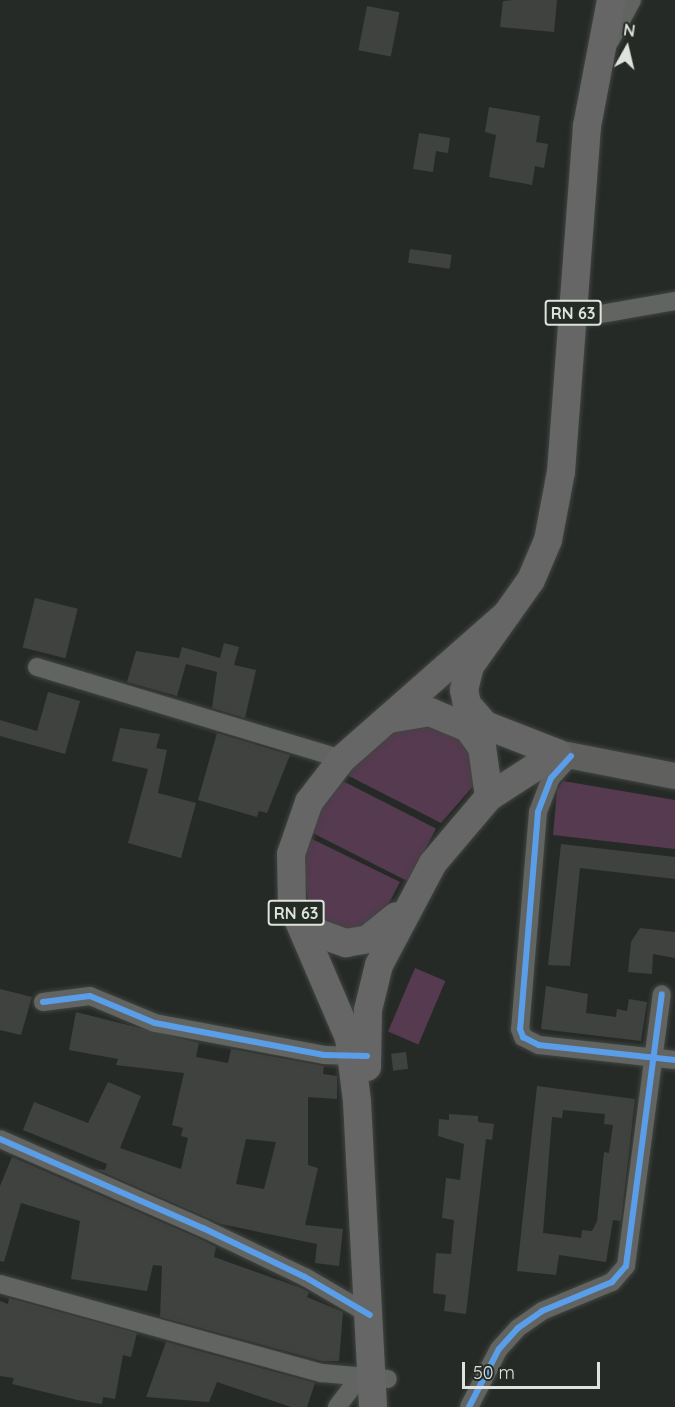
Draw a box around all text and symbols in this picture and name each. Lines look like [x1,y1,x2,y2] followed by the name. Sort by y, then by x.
[597,18,657,78] north arrow
[622,19,637,41] text: N
[544,300,602,326] road number: RN 63
[268,900,324,926] road number: RN 63
[465,1350,603,1388] scale bar
[473,1361,515,1384] text: 50 m

